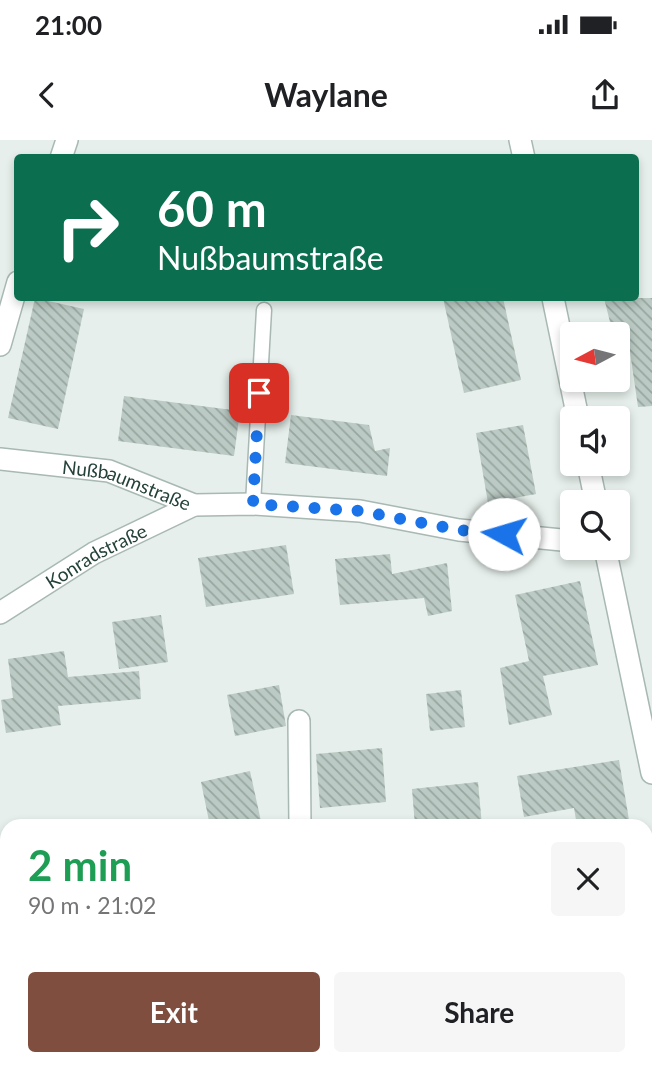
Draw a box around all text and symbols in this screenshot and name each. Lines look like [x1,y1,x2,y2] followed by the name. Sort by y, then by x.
[35,9,102,41] text: 21:00
[264,75,388,114] text: Waylane
[28,76,66,114] icon: back
[586,76,624,114] icon: share
[157,179,267,237] text: 60 m
[42,182,133,273] icon: right
[157,238,384,277] text: Nußbaumstraße
[560,322,630,392] north arrow
[560,322,630,560] map controls
[229,363,289,423] pin
[240,374,278,412] icon: arrive
[560,406,630,476] button: sound
[61,454,195,514] street label: Nußbaumstraße
[560,490,630,560] button: search
[467,497,541,571] position arrow
[41,518,150,593] street label: Konradstraße
[28,840,132,890] text: 2 min
[551,842,625,916] button: close
[28,891,156,919] text: 90 m · 21:02
[28,972,320,1052] button: Exit
[334,972,625,1052] button: Share

